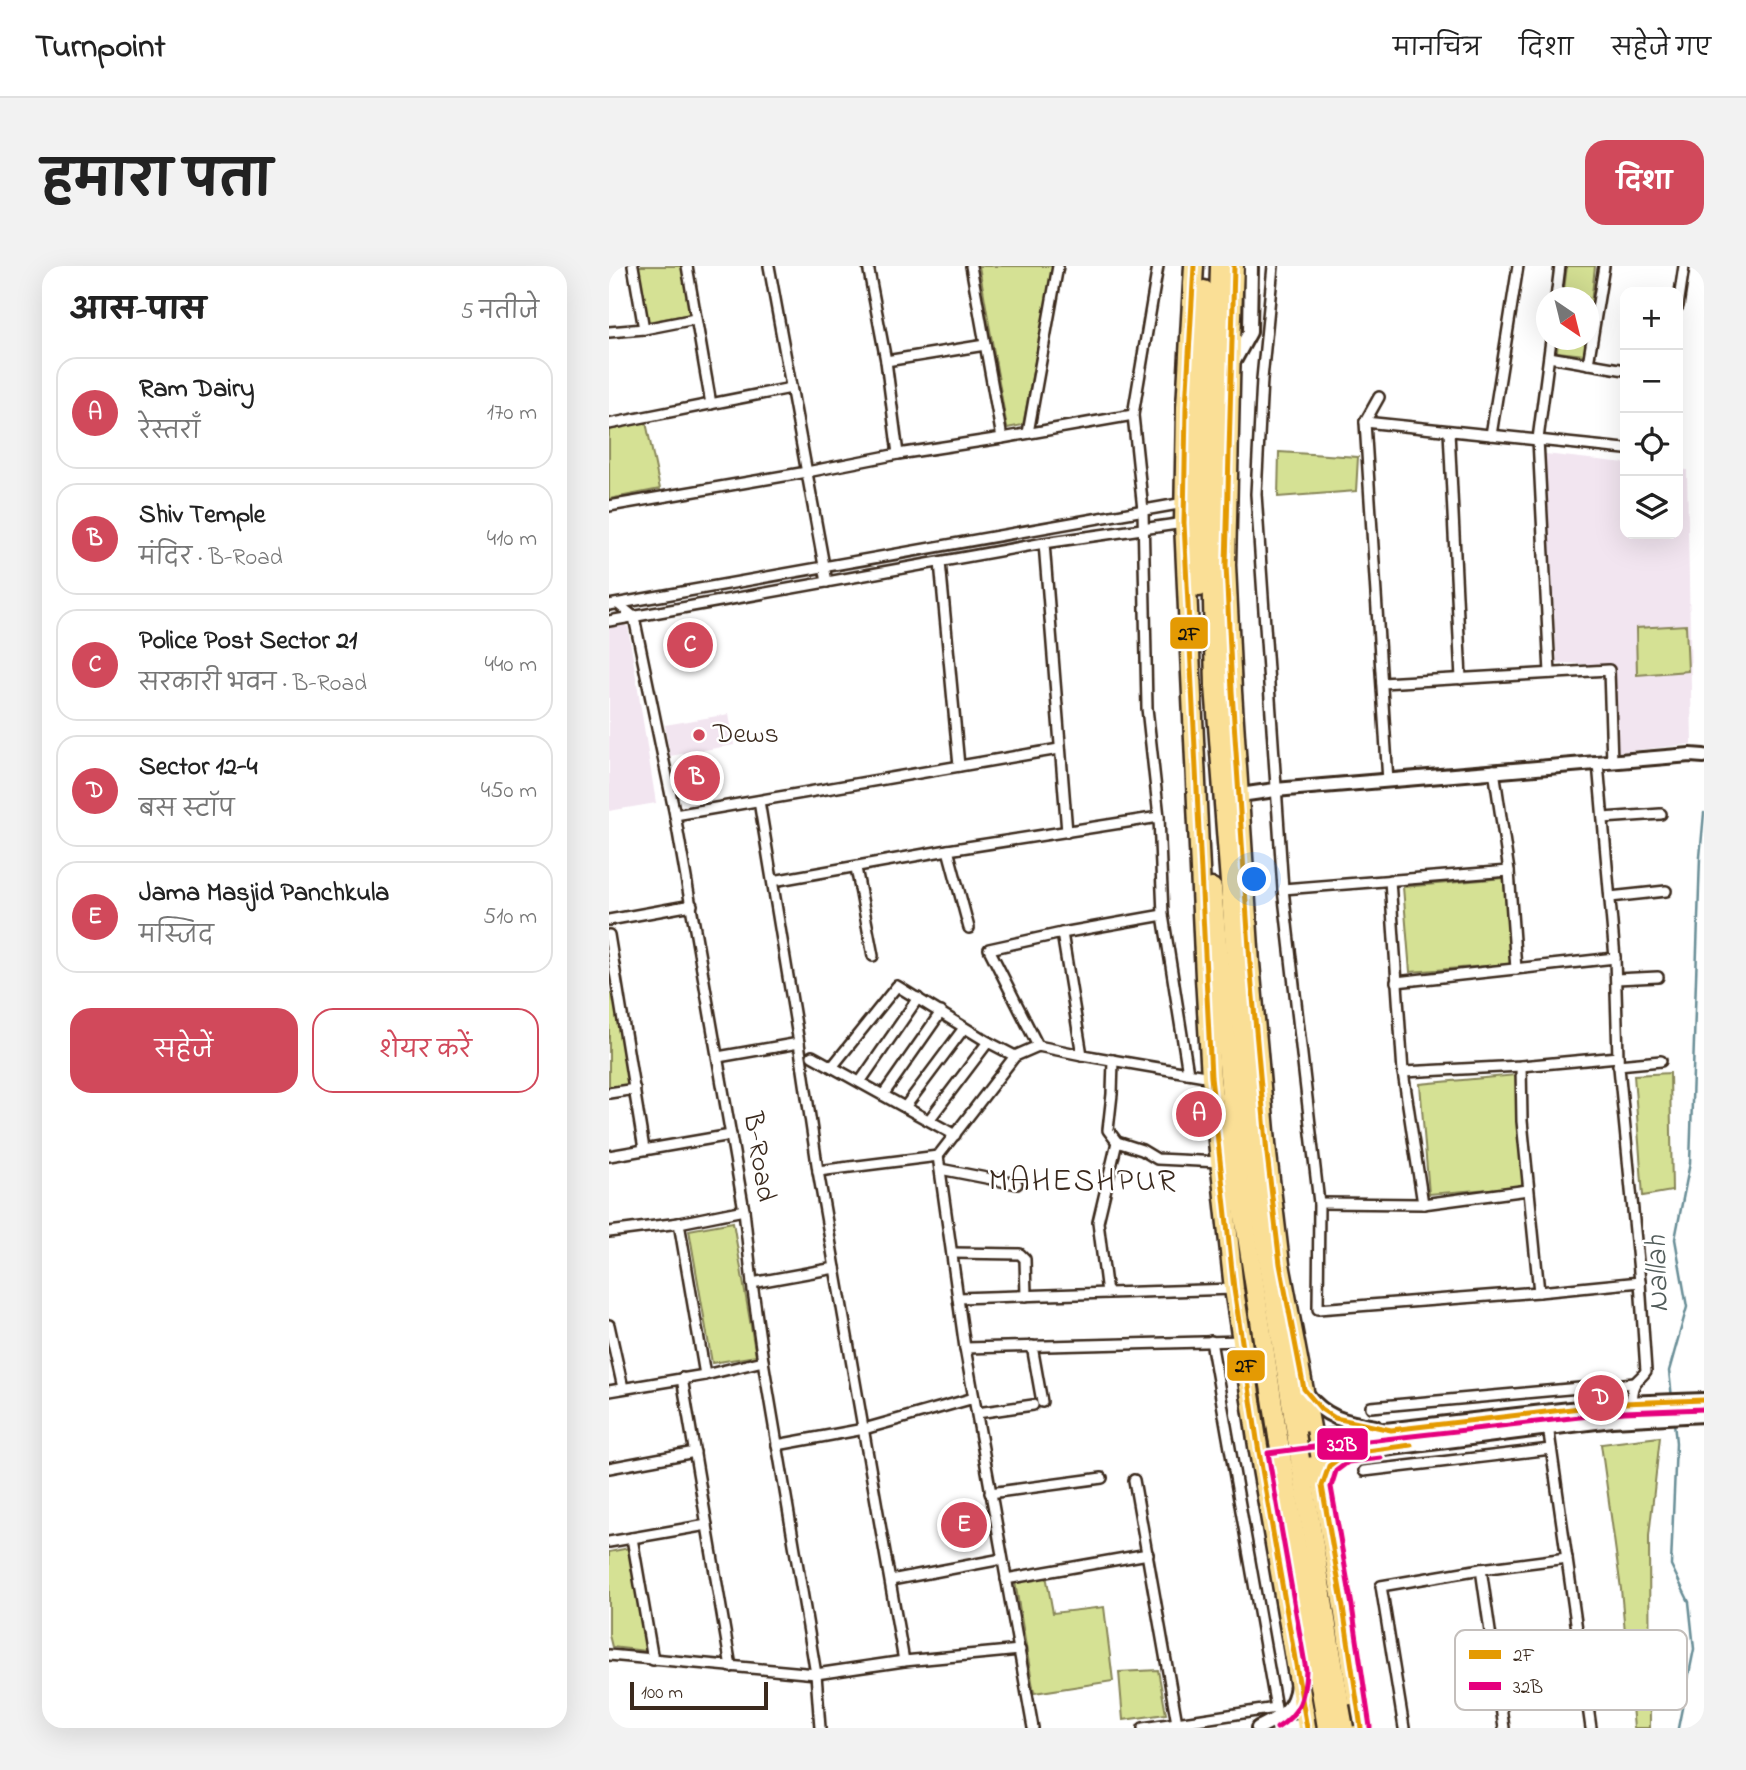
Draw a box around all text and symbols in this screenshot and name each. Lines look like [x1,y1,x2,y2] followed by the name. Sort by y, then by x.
[35,24,166,72] text: Turnpoint
[1393,32,1481,67] text: मानचित्र
[1519,32,1573,67] text: दिशा
[1611,32,1711,67] text: सहेजे गए
[1585,140,1704,225] button: दिशा
[42,147,272,219] text: हमारा पता
[1536,287,1599,350] north arrow
[1620,287,1683,539] map controls
[1620,287,1683,350] button: +
[70,290,206,334] text: आस-पास
[460,296,539,329] text: 5 नतीजे
[1620,350,1683,413] button: −
[139,371,254,409] text: Ram Dairy
[88,397,102,430] text: A
[487,397,537,430] text: 170 m
[1620,413,1683,476] button: locate
[139,416,200,449] text: रेस्तराँ
[1620,476,1683,539] button: layers
[139,497,265,535] text: Shiv Temple
[87,523,103,556] text: B
[487,523,537,556] text: 410 m
[139,542,283,575] text: मंदिर · B-Road
[1169,616,1209,650] line badge: 2F
[667,619,713,671] pin: C
[1177,622,1201,649] text: 2F
[139,623,357,661] text: Police Post Sector 21
[89,649,101,682] text: C
[485,649,537,682] text: 440 m
[139,668,367,701] text: सरकारी भवन · B-Road
[712,715,779,756] place label: Dews
[691,727,707,743] marker: Dews
[139,749,257,787] text: Sector 12-4
[674,752,720,804] pin: B
[87,775,103,808] text: D
[481,775,537,808] text: 450 m
[139,794,235,827] text: बस स्टॉप
[1237,862,1271,896] your location
[139,875,389,913] text: Jama Masjid Panchkula
[88,901,102,934] text: E
[483,901,537,934] text: 510 m
[139,920,214,953] text: मस्जिद
[70,1008,298,1093] button: सहेजें
[312,1008,539,1093] button: शेयर करें
[1176,1088,1222,1140] pin: A
[731,1108,785,1205] street label: B-Road
[989,1159,1177,1206] district label: MAHESHPUR
[1636,1234,1682,1313] water label: Nallah
[1226,1349,1266,1382] line badge: 2F
[1234,1354,1258,1381] text: 2F
[1578,1372,1624,1424] pin: D
[1316,1427,1369,1461] line badge: 32B
[1326,1433,1357,1460] text: 32B
[941,1499,987,1551] pin: E
[1455,1630,1687,1710] legend
[1513,1643,1535,1670] text: 2F
[1513,1675,1543,1702] text: 32B
[630,1679,768,1711] scale bar
[641,1680,683,1707] text: 100 m

